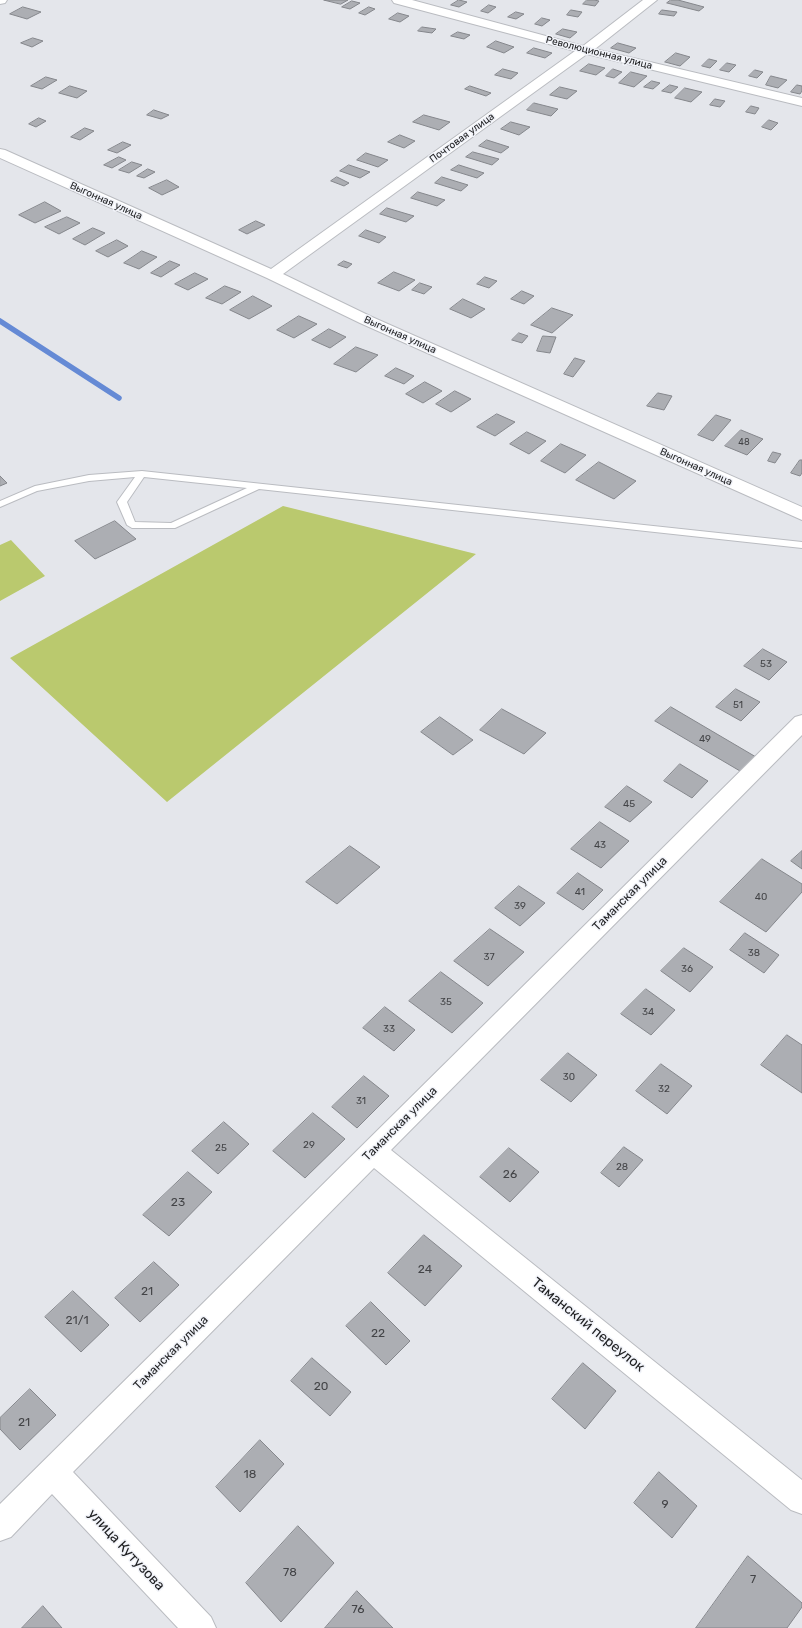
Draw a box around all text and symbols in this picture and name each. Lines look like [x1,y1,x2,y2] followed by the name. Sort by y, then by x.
[544,34,654,72] street label: Революционная улица
[427,111,497,165] street label: Почтовая улица
[68,180,144,222] street label: Выгонная улица
[362,314,438,356] street label: Выгонная улица
[738,437,750,447] house number: 48
[658,446,734,488] street label: Выгонная улица
[760,658,772,670] house number: 53
[733,699,743,711] house number: 51
[699,733,711,745] house number: 49
[623,798,635,810] house number: 45
[594,839,606,851] house number: 43
[590,854,670,934] street label: Таманская улица
[575,886,585,898] house number: 41
[755,891,767,903] house number: 40
[514,900,526,912] house number: 39
[748,947,760,959] house number: 38
[483,951,495,963] house number: 37
[681,963,693,975] house number: 36
[440,996,452,1008] house number: 35
[642,1006,654,1018] house number: 34
[383,1023,395,1035] house number: 33
[563,1071,575,1083] house number: 30
[658,1083,670,1095] house number: 32
[360,1084,440,1164] street label: Таманская улица
[356,1095,366,1107] house number: 31
[303,1139,315,1151] house number: 29
[215,1142,227,1154] house number: 25
[616,1161,628,1173] house number: 28
[503,1168,517,1182] house number: 26
[171,1196,185,1210] house number: 23
[418,1263,432,1277] house number: 24
[528,1274,648,1376] street label: Таманский переулок
[141,1285,153,1299] house number: 21
[131,1313,211,1393] street label: Таманская улица
[65,1314,89,1328] house number: 21/1
[371,1327,385,1341] house number: 22
[314,1380,328,1394] house number: 20
[18,1416,30,1430] house number: 21
[244,1468,256,1482] house number: 18
[661,1498,669,1512] house number: 9
[84,1506,168,1594] street label: улица Кутузова
[283,1566,297,1580] house number: 78
[750,1573,756,1587] house number: 7
[351,1603,365,1617] house number: 76

